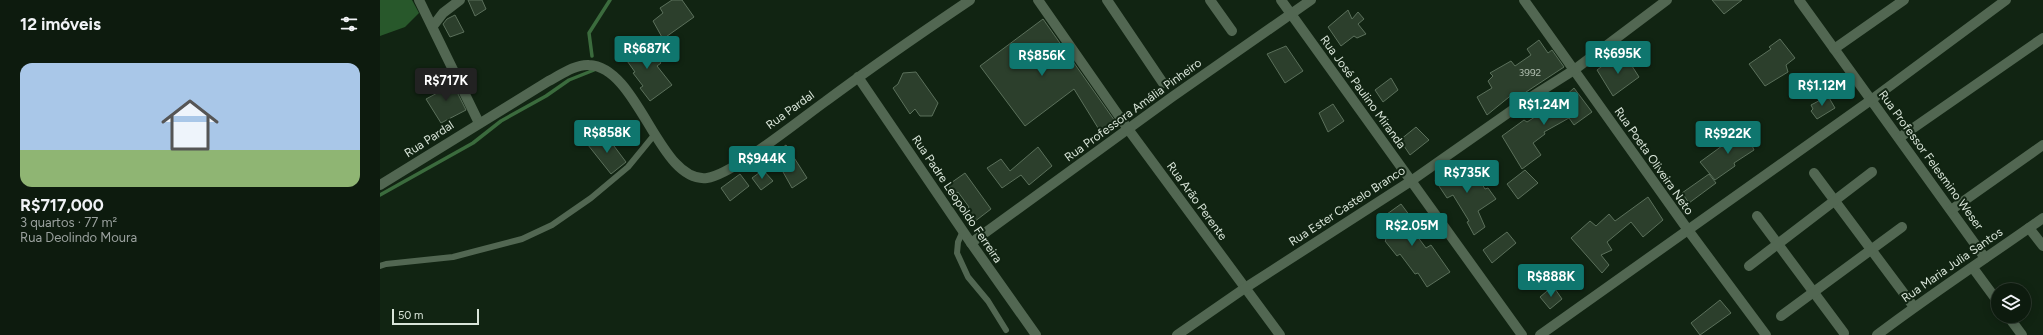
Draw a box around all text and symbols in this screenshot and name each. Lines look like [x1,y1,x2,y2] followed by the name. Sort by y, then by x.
[338,13,360,35] icon: filters
[20,14,101,34] text: 12 imóveis
[1317,33,1409,151] street label: Rua José Paulino Miranda
[614,36,680,70] pin: R$687K
[624,41,670,56] text: R$687K
[1585,41,1651,75] pin: R$695K
[1009,43,1075,77] pin: R$856K
[1595,46,1641,61] text: R$695K
[1018,48,1066,63] text: R$856K
[1062,56,1204,164] street label: Rua Professora Amália Pinheiro
[1519,66,1541,79] house number: 3992
[413,68,479,102] pin: R$717K
[424,73,468,88] text: R$717K
[1785,73,1859,107] pin: R$1.12M
[1798,78,1846,93] text: R$1.12M
[763,88,817,132] street label: Rua Pardal
[1876,88,1986,232] street label: Rua Professor Felesmino Weser
[154,89,226,161] icon: home
[1507,92,1581,126] pin: R$1.24M
[1518,97,1570,112] text: R$1.24M
[1612,105,1696,217] street label: Rua Poeta Oliveira Neto
[402,118,456,160] street label: Rua Pardal
[574,120,640,154] pin: R$858K
[1695,121,1761,155] pin: R$922K
[583,125,631,140] text: R$858K
[1705,126,1751,141] text: R$922K
[909,133,1005,265] street label: Rua Padre Leopoldo Ferreira
[729,146,795,180] pin: R$944K
[738,151,786,166] text: R$944K
[1164,159,1230,243] street label: Rua Arão Perente
[1434,160,1500,194] pin: R$735K
[1286,163,1408,249] street label: Rua Ester Castelo Branco
[1444,165,1490,180] text: R$735K
[20,195,104,215] text: R$717,000
[1375,213,1449,247] pin: R$2.05M
[20,215,117,230] text: 3 quartos · 77 m²
[1385,218,1439,233] text: R$2.05M
[1899,225,2006,305] street label: Rua Maria Julia Santos
[20,230,137,245] text: Rua Deolindo Moura
[1518,264,1584,298] pin: R$888K
[1527,269,1575,284] text: R$888K
[1991,283,2031,323] map controls
[1991,283,2031,323] button: layers
[392,307,479,326] scale bar
[398,309,423,322] text: 50 m

